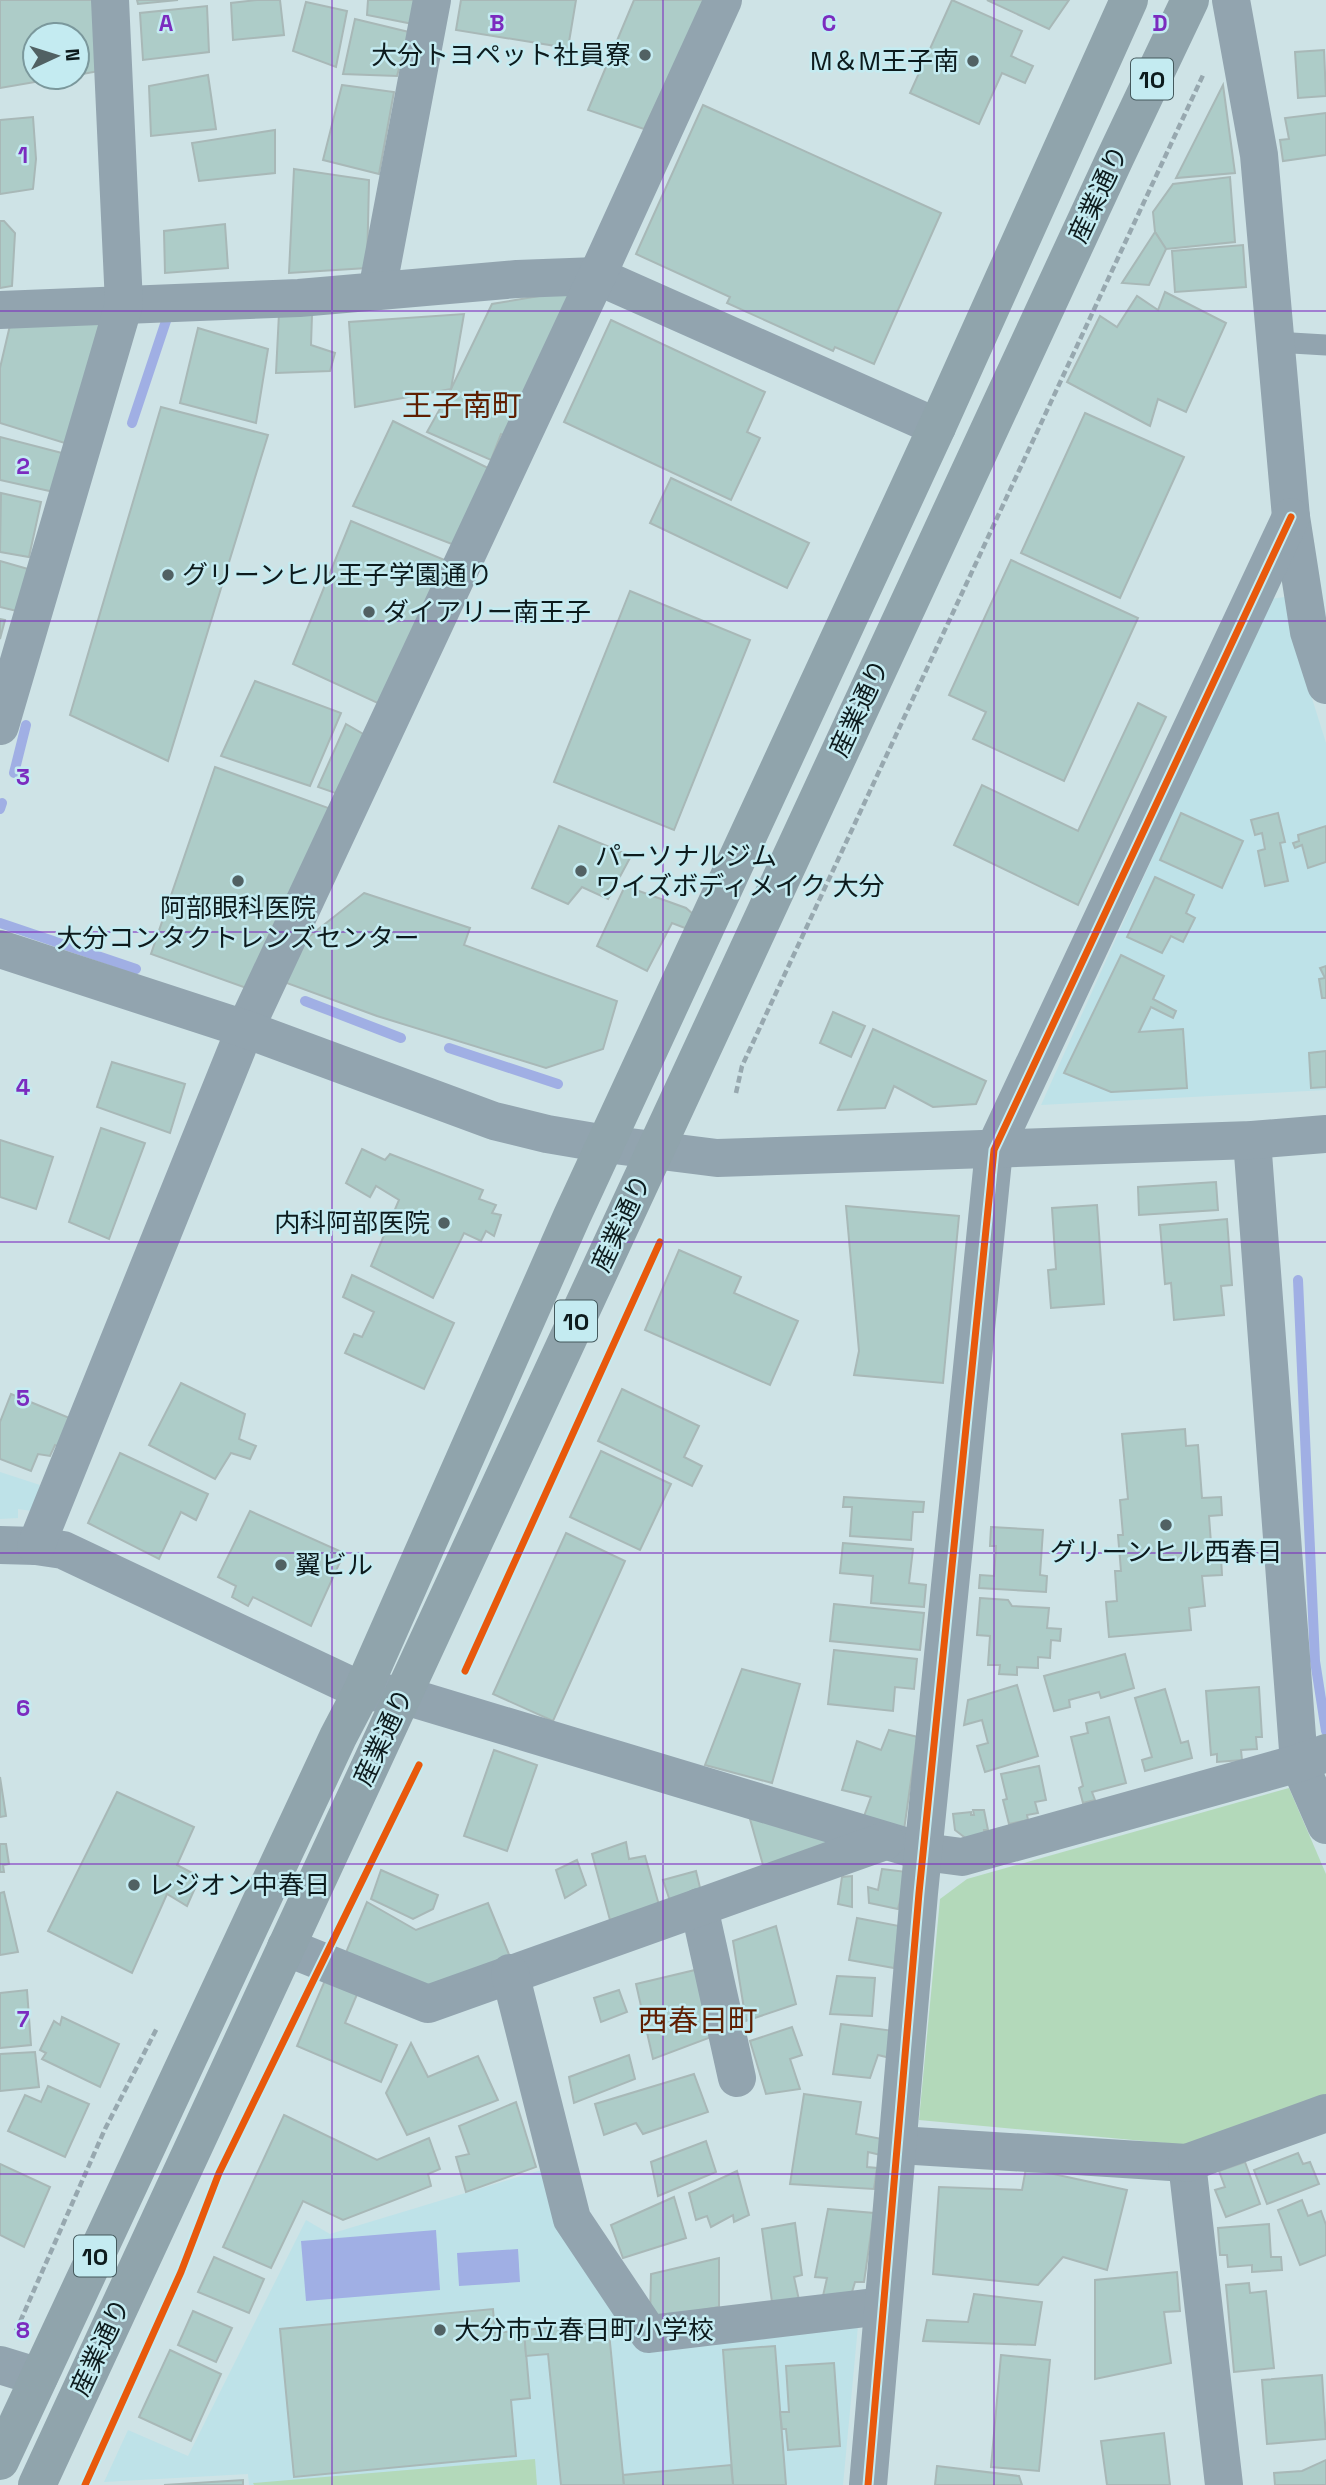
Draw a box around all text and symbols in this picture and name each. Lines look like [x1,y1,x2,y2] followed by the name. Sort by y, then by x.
[159,8,174,38] text: A
[489,8,505,38] text: B
[822,8,836,38] text: C
[1152,8,1168,38] text: D
[21,21,91,91] north arrow
[371,38,631,72] place label: 大分トヨペット社員寮
[810,44,959,78] place label: M＆M王子南
[637,47,653,63] marker: 大分トヨペット社員寮
[60,48,85,62] text: N
[965,53,981,69] marker: M＆M王子南
[1131,58,1173,100] road number: 10
[18,140,28,170] text: 1
[1061,140,1135,248] street label: 産業通り
[402,386,522,425] district label: 王子南町
[16,451,30,481] text: 2
[182,558,493,592] place label: グリーンヒル王子学園通り
[160,567,176,583] marker: グリーンヒル王子学園通り
[383,595,591,629] place label: ダイアリー南王子
[361,604,377,620] marker: ダイアリー南王子
[822,654,896,762] street label: 産業通り
[16,762,30,792] text: 3
[595,839,885,903] place label: パーソナルジム ワイズボディメイク 大分
[573,863,589,879] marker: パーソナルジム ワイズボディメイク 大分
[230,873,246,889] marker: 阿部眼科医院 大分コンタクトレンズセンター
[56,891,420,955] place label: 阿部眼科医院 大分コンタクトレンズセンター
[16,1072,31,1102] text: 4
[584,1169,658,1277] street label: 産業通り
[274,1206,430,1240] place label: 内科阿部医院
[436,1215,452,1231] marker: 内科阿部医院
[555,1301,597,1342] road number: 10
[16,1383,30,1413] text: 5
[1158,1517,1174,1533] marker: グリーンヒル西春日
[1050,1535,1282,1569] place label: グリーンヒル西春日
[295,1548,373,1582] place label: 翼ビル
[273,1557,289,1573] marker: 翼ビル
[346,1683,420,1791] street label: 産業通り
[16,1693,30,1723] text: 6
[148,1868,330,1902] place label: レジオン中春日
[126,1877,142,1893] marker: レジオン中春日
[638,2001,758,2040] district label: 西春日町
[17,2004,30,2034] text: 7
[74,2236,116,2276] road number: 10
[63,2293,137,2401] street label: 産業通り
[454,2313,714,2347] place label: 大分市立春日町小学校
[16,2315,30,2345] text: 8
[432,2322,448,2338] marker: 大分市立春日町小学校

